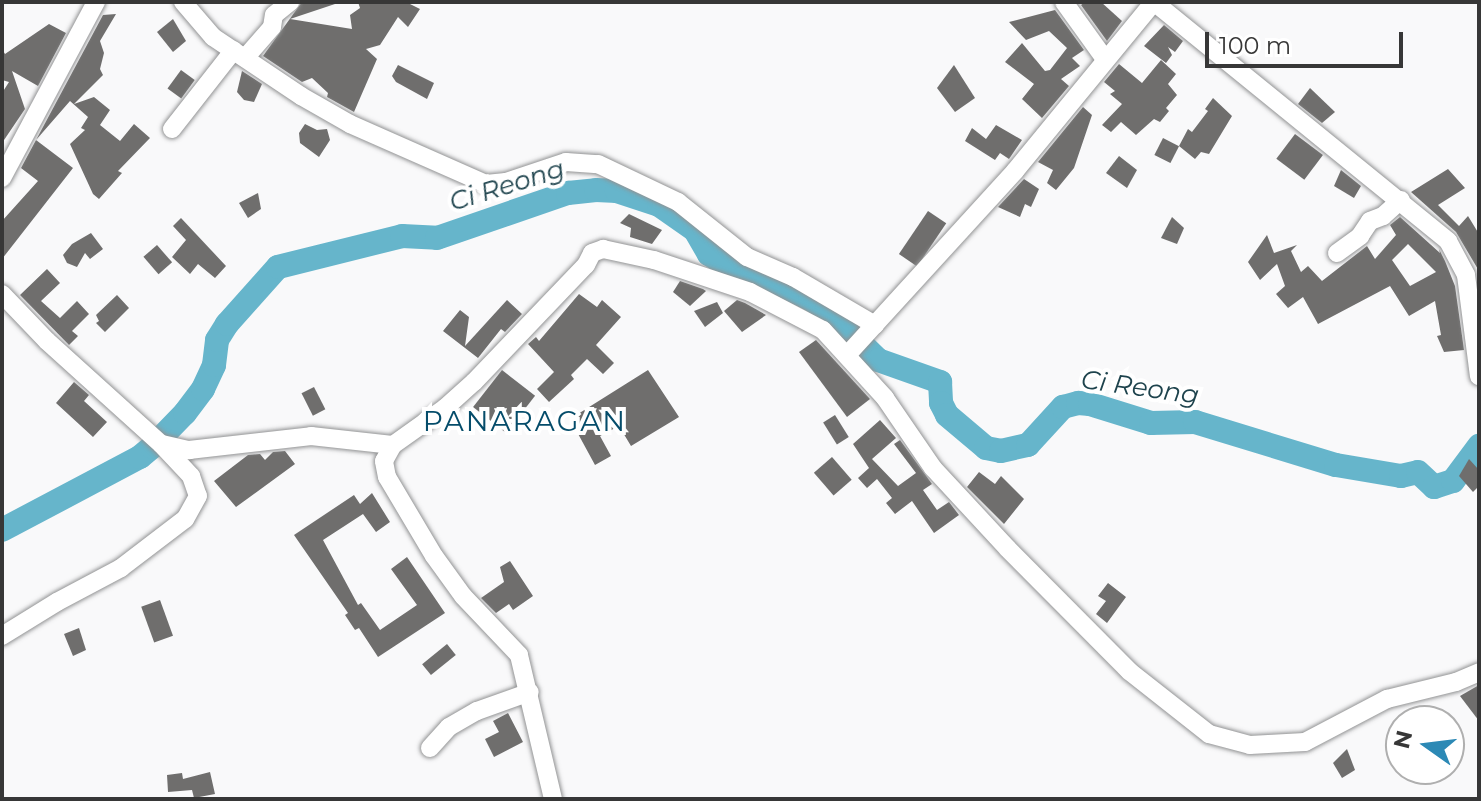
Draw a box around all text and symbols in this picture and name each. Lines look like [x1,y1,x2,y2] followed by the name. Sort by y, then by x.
[1209,16,1407,66] scale bar
[1219,31,1291,60] text: 100 m
[446,154,568,218] water label: Ci Reong
[1079,364,1201,412] water label: Ci Reong
[423,404,627,438] district label: PANARAGAN
[1385,705,1465,785] north arrow
[1388,728,1418,751] text: N

